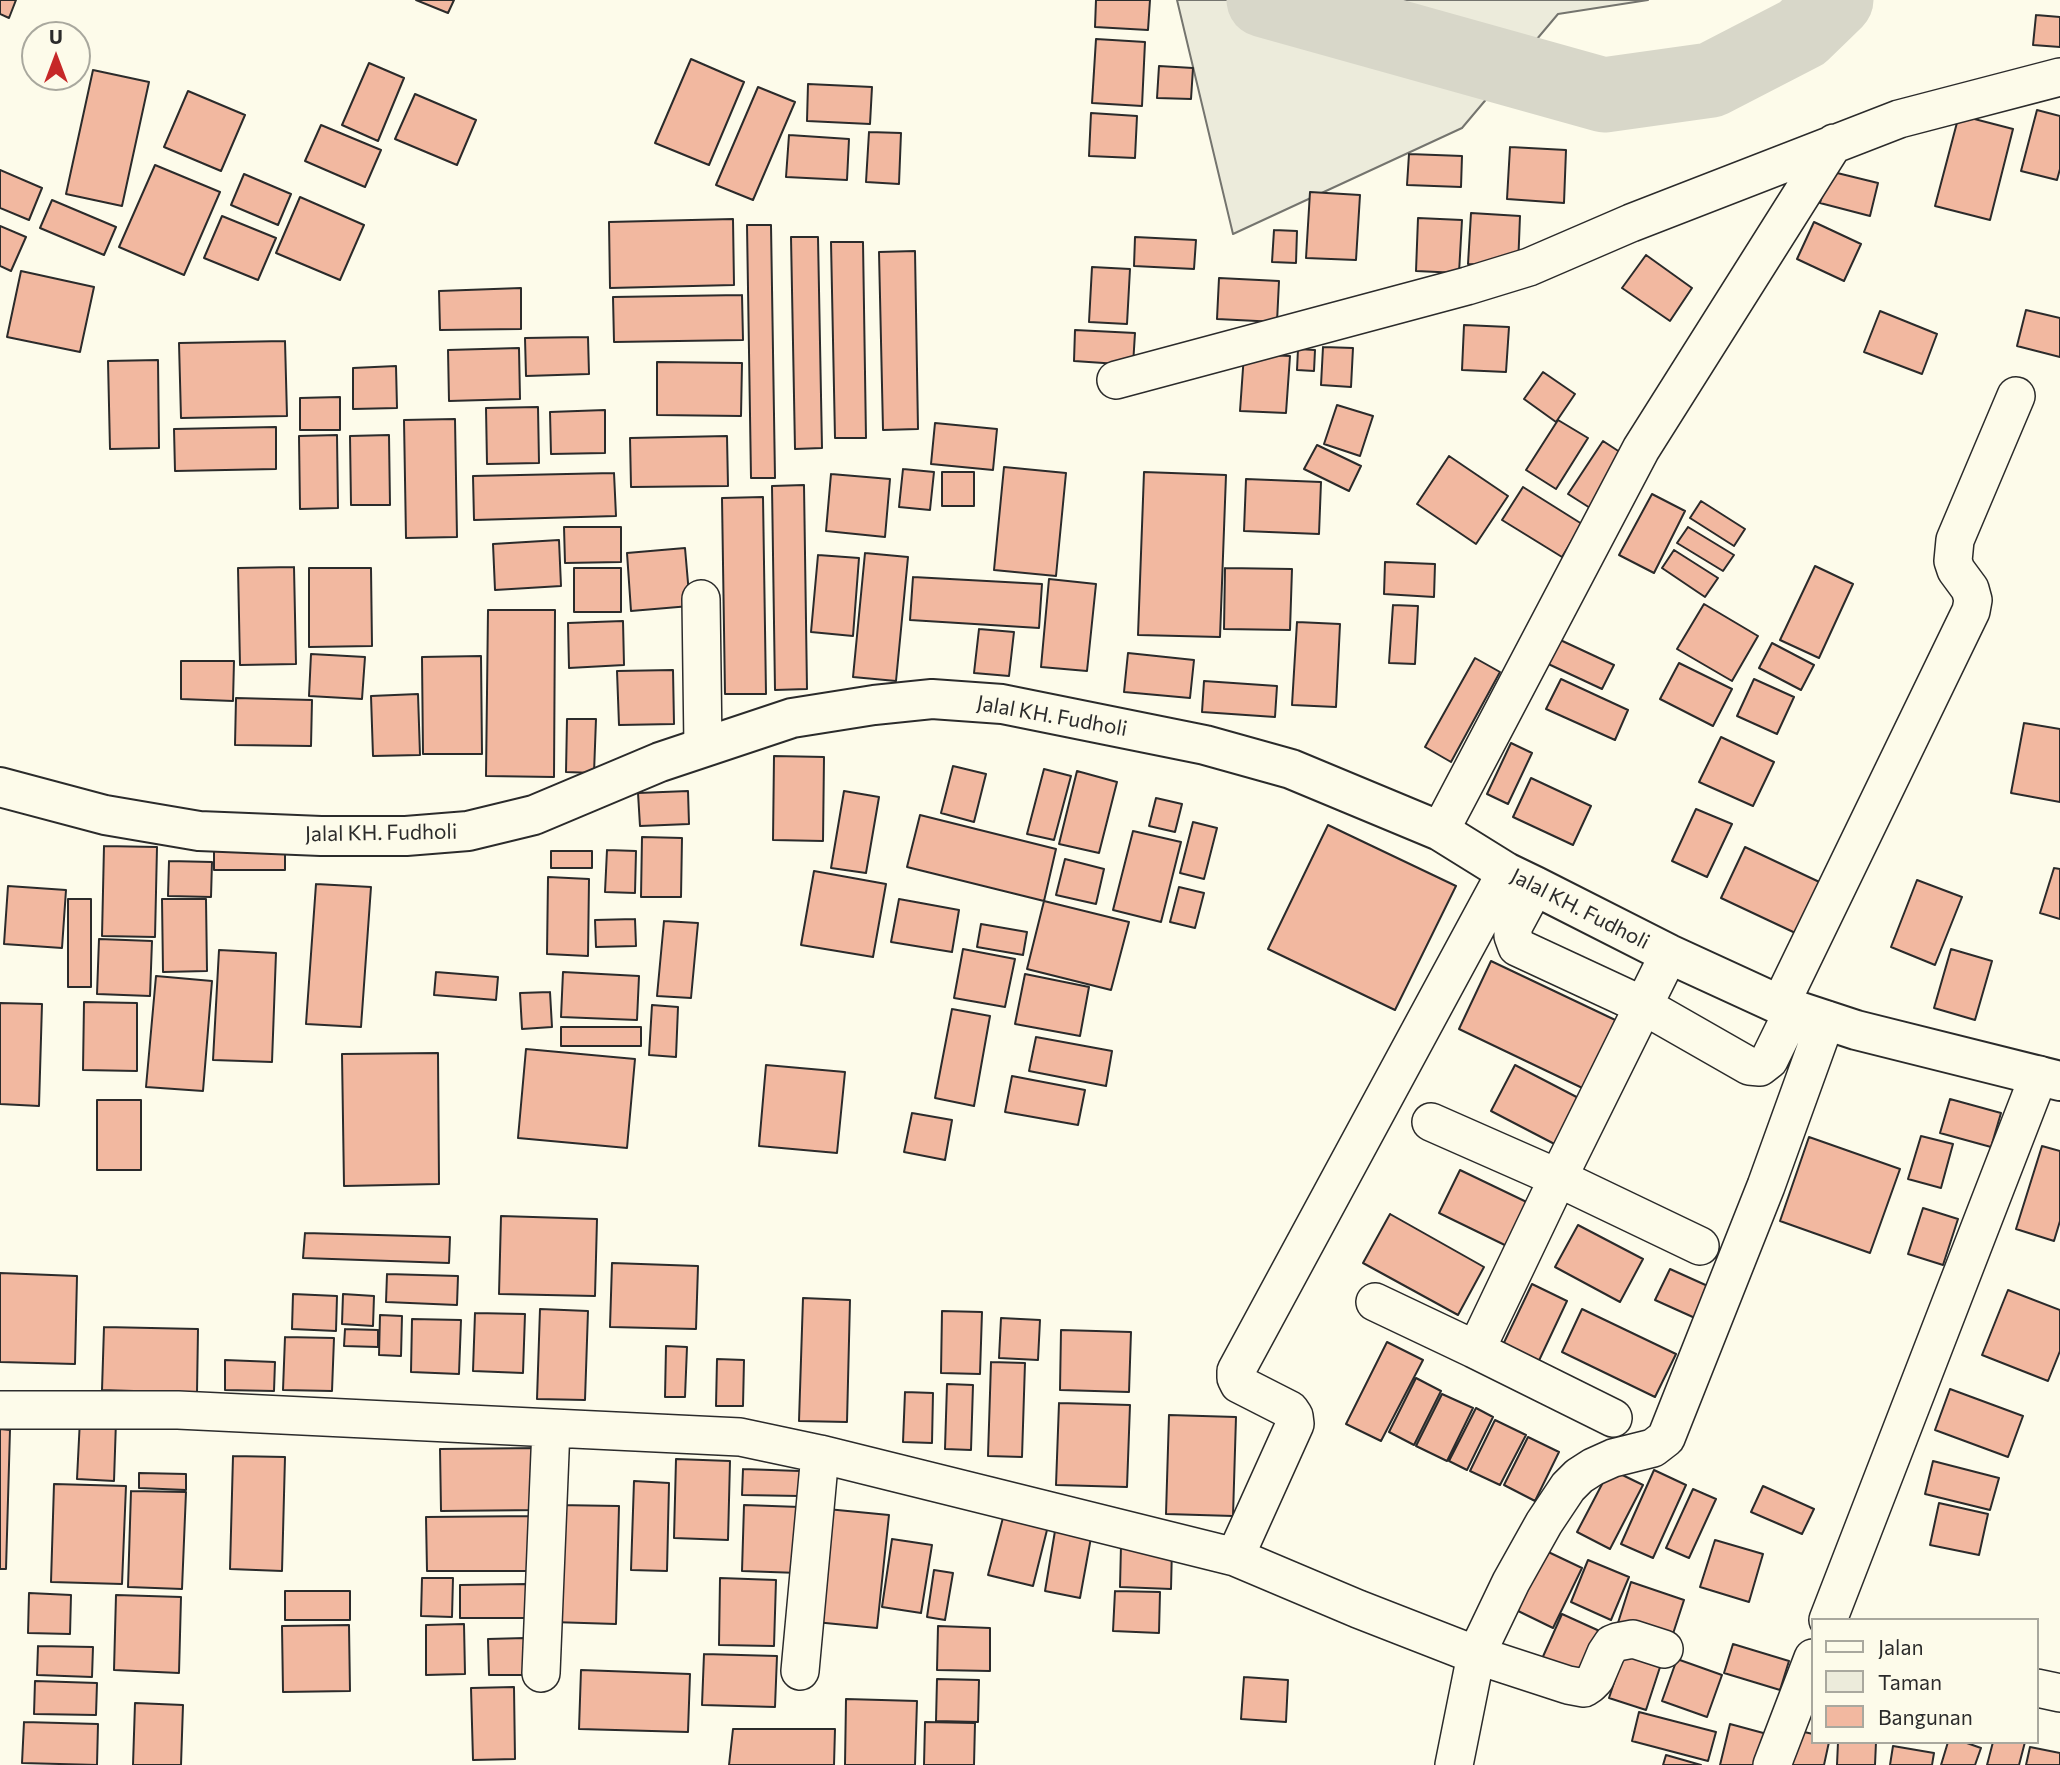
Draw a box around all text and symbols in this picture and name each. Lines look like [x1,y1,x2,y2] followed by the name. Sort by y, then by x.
[21,21,91,91] north arrow
[49,25,63,48] text: U
[975,690,1129,742] street label: Jalal KH. Fudholi
[305,819,457,847] street label: Jalal KH. Fudholi
[1506,863,1654,955] street label: Jalal KH. Fudholi
[1812,1618,2039,1744] legend
[1878,1634,1923,1659] text: Jalan
[1878,1669,1942,1694] text: Taman
[1878,1704,1973,1729] text: Bangunan

